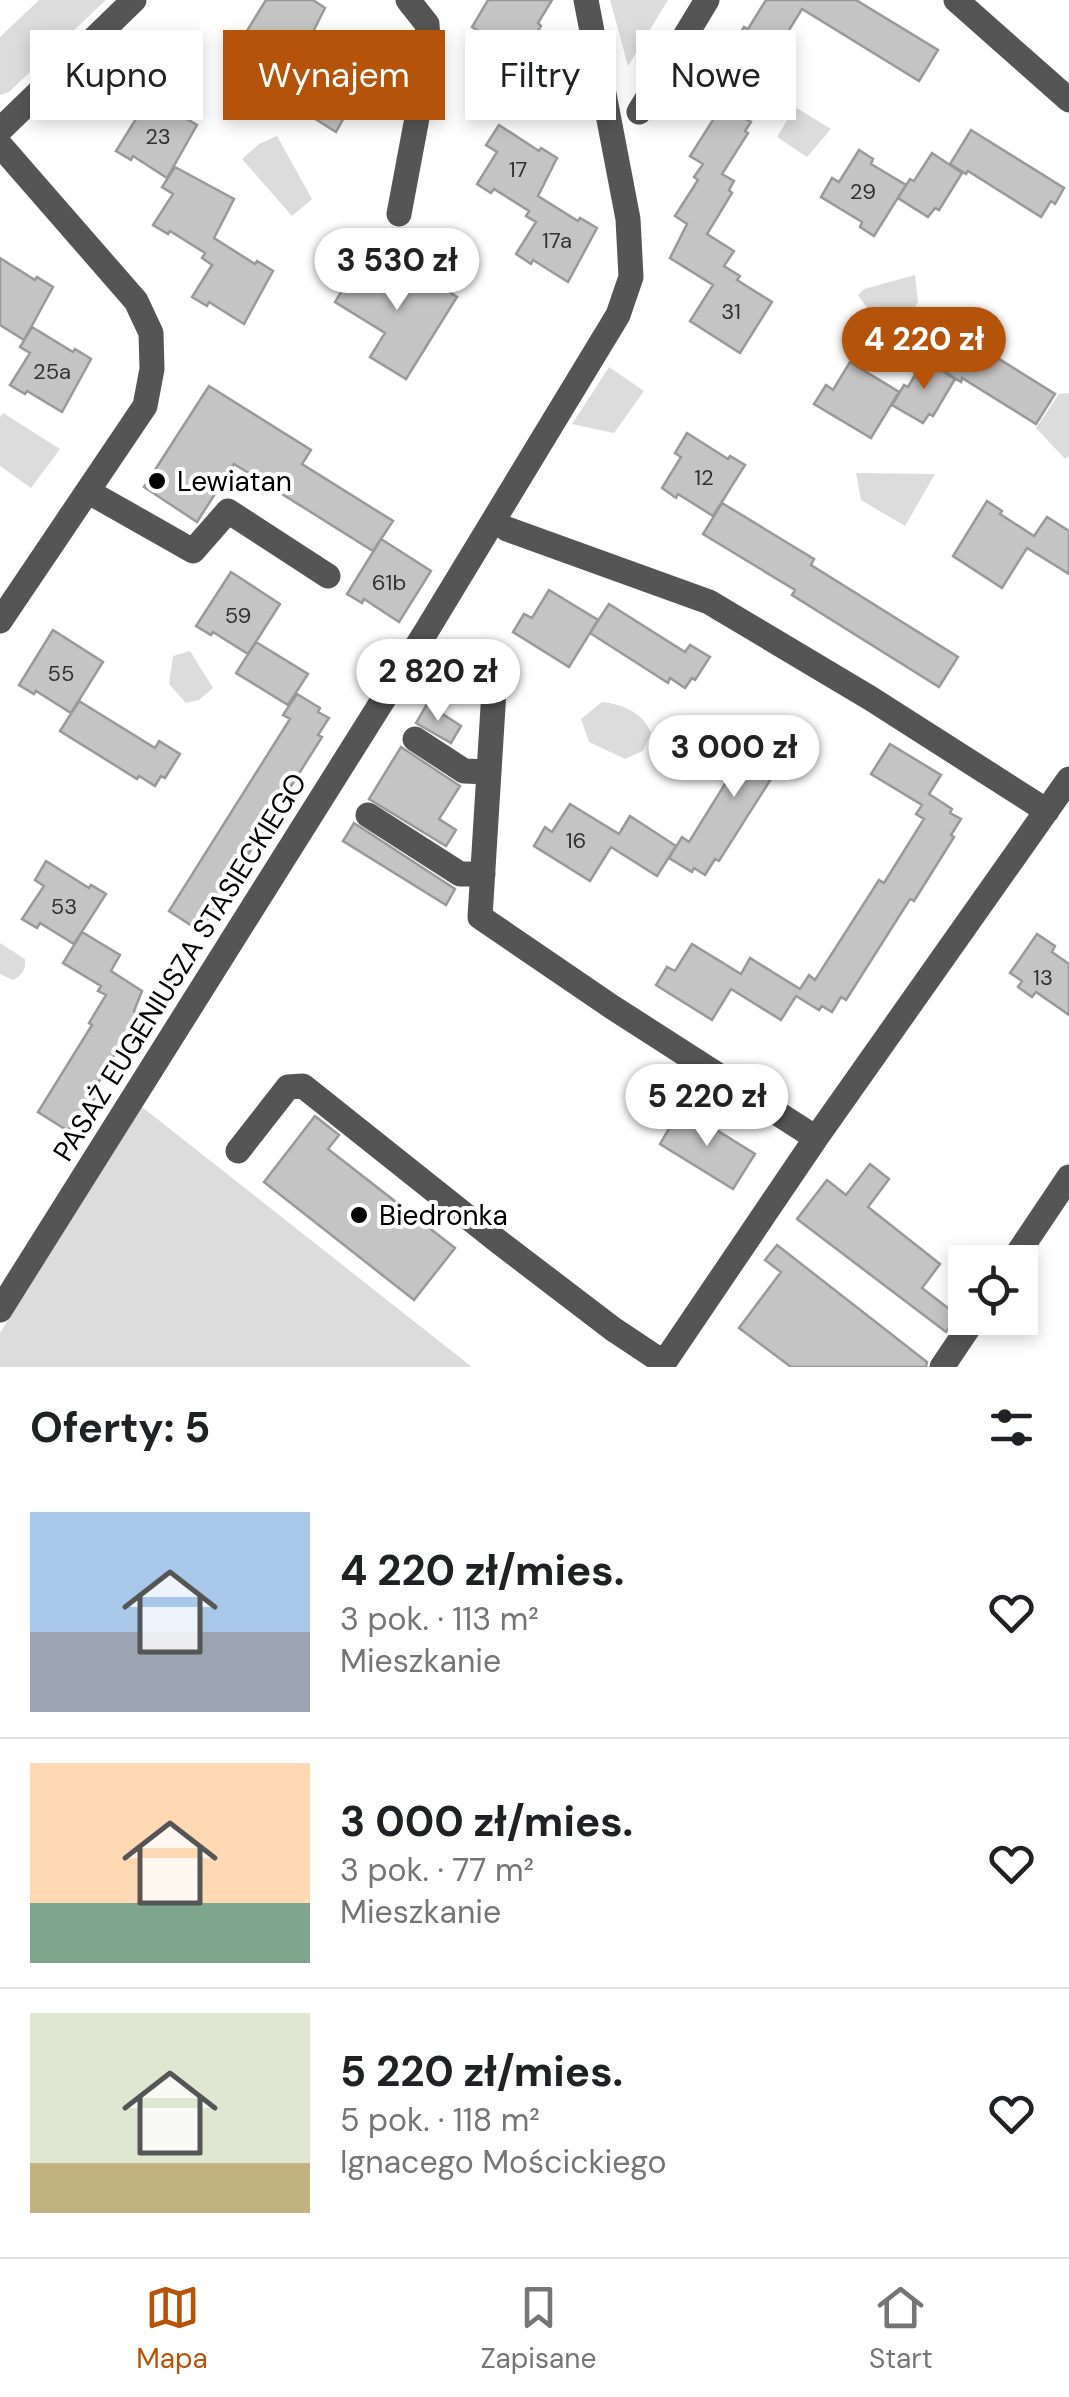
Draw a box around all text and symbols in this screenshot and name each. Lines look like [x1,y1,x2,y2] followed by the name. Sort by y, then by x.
[30,30,203,120] chip: Kupno
[223,30,445,120] chip: Wynajem
[465,30,616,120] chip: Filtry
[636,30,796,120] chip: Nowe
[145,122,171,151] house number: 23
[509,155,527,184] house number: 17
[850,177,876,206] house number: 29
[542,226,572,255] house number: 17a
[294,228,500,313] pin: 3 530 zł
[336,239,458,281] text: 3 530 zł
[721,297,741,326] house number: 31
[821,307,1027,392] pin: 4 220 zł
[864,318,984,360] text: 4 220 zł
[33,357,71,386] house number: 25a
[177,463,292,500] place label: Lewiatan
[694,463,714,492] house number: 12
[146,470,168,492] marker: Lewiatan
[372,568,406,597] house number: 61b
[225,601,251,630] house number: 59
[335,639,541,724] pin: 2 820 zł
[378,650,498,692] text: 2 820 zł
[48,659,74,688] house number: 55
[631,715,837,800] pin: 3 000 zł
[670,726,798,768] text: 3 000 zł
[45,766,315,1168] street label: PASAŻ EUGENIUSZA STASIECKIEGO
[566,826,586,855] house number: 16
[51,892,77,921] house number: 53
[1033,963,1053,992] house number: 13
[604,1064,810,1149] pin: 5 220 zł
[647,1075,767,1117] text: 5 220 zł
[379,1197,508,1234] place label: Biedronka
[348,1204,370,1226] marker: Biedronka
[948,1245,1038,1335] map controls
[948,1245,1038,1335] button: locate
[30,1400,210,1455] text: Oferty: 5
[984,1400,1039,1455] icon: filters
[340,1543,624,1598] text: 4 220 zł/mies.
[110,1552,230,1672] icon: home
[984,1585,1039,1640] icon: heart
[340,1598,539,1640] text: 3 pok. · 113 m²
[340,1640,501,1682] text: Mieszkanie
[340,1794,633,1849] text: 3 000 zł/mies.
[110,1803,230,1923] icon: home
[984,1836,1039,1891] icon: heart
[340,1849,534,1891] text: 3 pok. · 77 m²
[340,1891,501,1933] text: Mieszkanie
[340,2044,623,2099] text: 5 220 zł/mies.
[110,2053,230,2173] icon: home
[984,2086,1039,2141] icon: heart
[340,2099,540,2141] text: 5 pok. · 118 m²
[340,2141,667,2183] text: Ignacego Mościckiego
[136,2280,208,2377] tab: Mapa
[480,2280,596,2377] tab: Zapisane
[869,2280,933,2377] tab: Start

